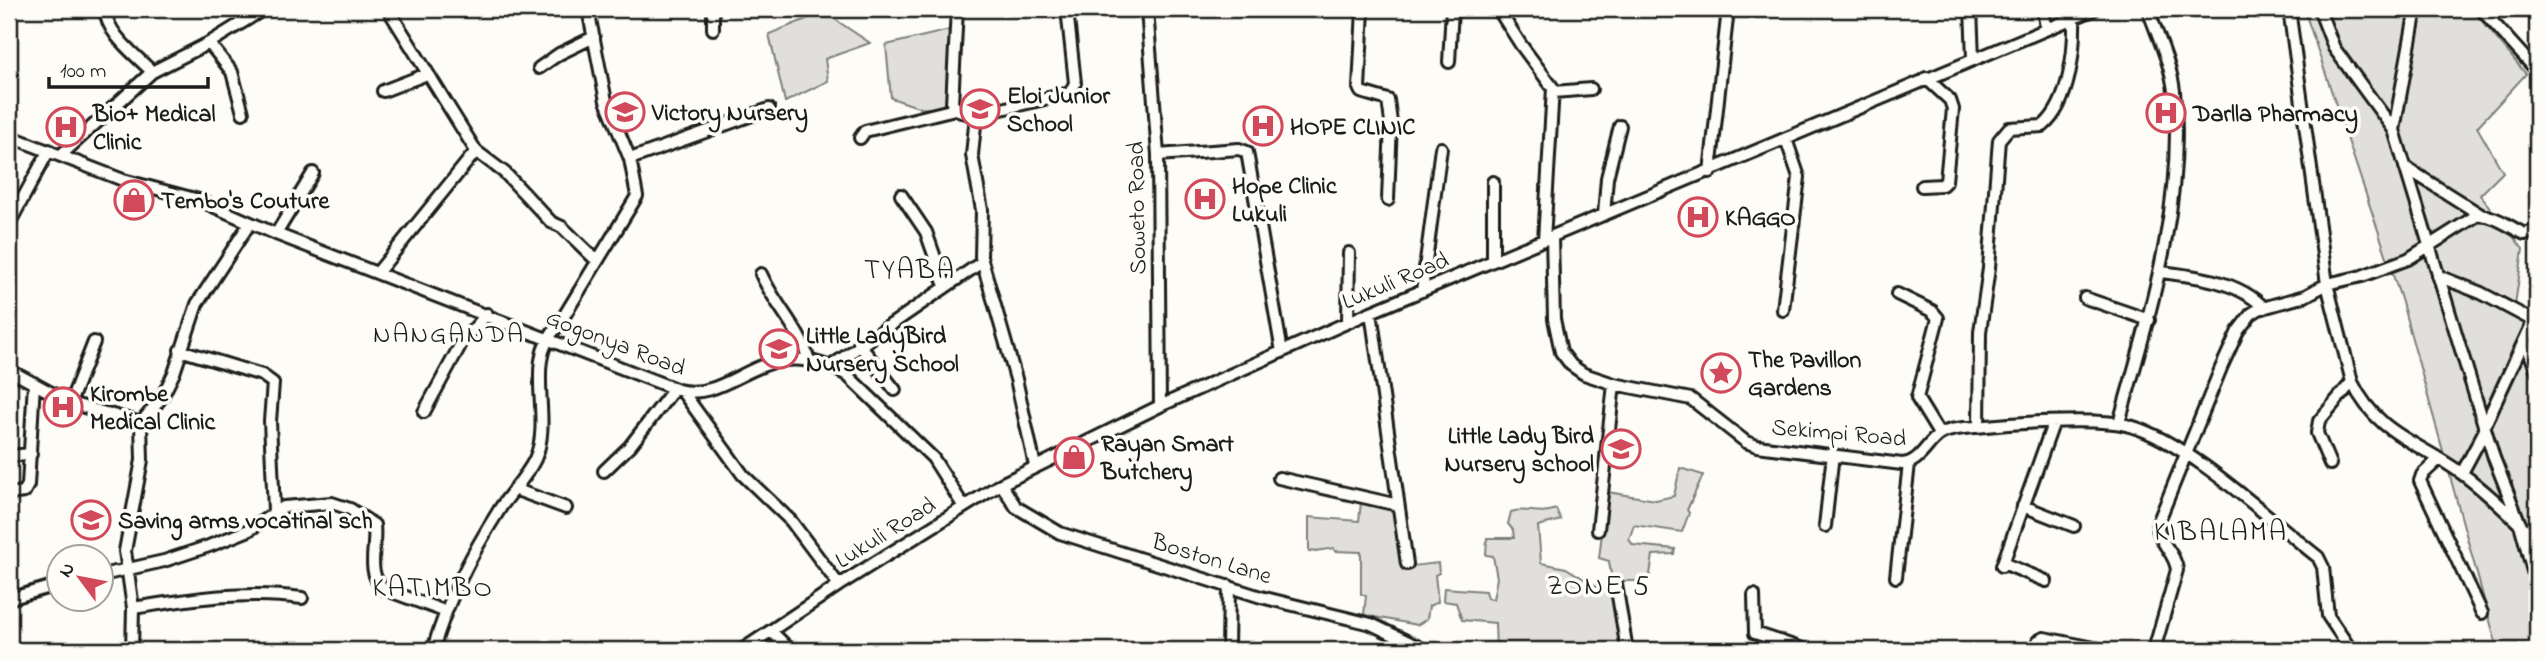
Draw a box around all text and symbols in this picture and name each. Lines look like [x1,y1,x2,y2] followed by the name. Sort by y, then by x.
[49,46,208,90] scale bar
[60,57,106,87] text: 100 m
[1007,80,1110,143] place label: Eloi Junior School
[959,88,1001,130] school or university icon: Eloi Junior School
[604,91,646,133] school or university icon: Victory Nursery
[2145,92,2187,134] hospital icon: Darlla Pharmacy
[651,97,808,133] place label: Victory Nursery
[92,98,216,161] place label: Bio+ Medical Clinic
[2192,98,2358,134] place label: Darlla Pharmacy
[1242,105,1284,147] hospital icon: HOPE CLINIC
[45,106,87,148] hospital icon: Bio+ Medical Clinic
[1290,111,1415,146] place label: HOPE CLINIC
[1120,141,1157,275] street label: Soweto Road
[1232,170,1338,233] place label: Hope Clinic Lukuli
[1184,178,1226,220] hospital icon: Hope Clinic Lukuli
[113,179,155,221] shop icon: Tembo's Couture
[161,185,330,220] place label: Tembo's Couture
[1677,196,1719,238] hospital icon: KAGGO
[1725,202,1796,237] place label: KAGGO
[1337,244,1455,321] street label: Lukuli Road
[864,251,956,292] district label: TYABA
[540,302,691,388] street label: Gogonya Road
[373,317,525,355] district label: NANGANDA
[806,320,959,384] place label: Little LadyBird Nursery School
[758,328,800,370] school or university icon: Little LadyBird Nursery School
[1748,344,1861,407] place label: The Pavillon Gardens
[1700,352,1742,394] place icon: The Pavillon Gardens
[90,378,216,441] place label: Kirombe Medical Clinic
[42,386,84,428] hospital icon: Kirombe Medical Clinic
[1770,411,1908,458] street label: Sekimpi Road
[1444,420,1595,484] place label: Little Lady Bird Nursery school
[1100,428,1235,492] place label: Rayan Smart Butchery
[1600,428,1642,470] school or university icon: Little Lady Bird Nursery school
[1053,436,1095,478] shop icon: Rayan Smart Butchery
[829,489,944,579] street label: Lukuli Road
[70,499,112,541] school or university icon: Saving arms vocatinal sch
[118,505,373,541] place label: Saving arms vocatinal sch
[2154,513,2288,554] district label: KIBALAMA
[1146,525,1276,595] street label: Boston Lane
[46,544,116,614] north arrow
[53,558,83,583] text: N
[1547,567,1651,608] district label: ZONE 5
[372,569,494,610] district label: KATIMBO

